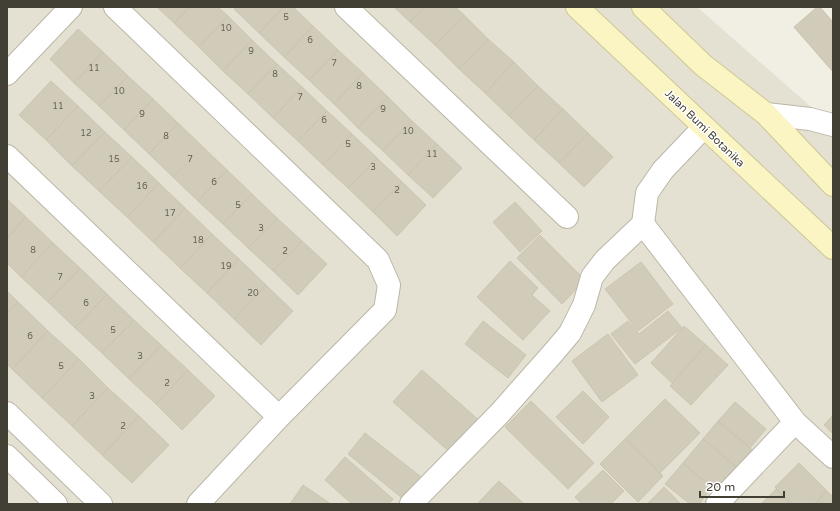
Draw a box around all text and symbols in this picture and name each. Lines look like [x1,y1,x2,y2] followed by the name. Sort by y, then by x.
[283,12,289,23] house number: 5
[220,23,232,34] house number: 10
[307,35,313,46] house number: 6
[248,46,254,57] house number: 9
[331,58,337,69] house number: 7
[88,63,100,74] house number: 11
[272,69,278,80] house number: 8
[356,81,362,92] house number: 8
[113,86,125,97] house number: 10
[662,87,747,170] street label: Jalan Bumi Botanika
[297,92,303,103] house number: 7
[52,101,64,112] house number: 11
[380,104,386,115] house number: 9
[139,109,145,120] house number: 9
[321,115,327,126] house number: 6
[402,126,414,137] house number: 10
[80,128,92,139] house number: 12
[163,131,169,142] house number: 8
[345,139,351,150] house number: 5
[426,149,438,160] house number: 11
[108,154,120,165] house number: 15
[187,154,193,165] house number: 7
[370,162,376,173] house number: 3
[211,177,217,188] house number: 6
[136,181,148,192] house number: 16
[394,185,400,196] house number: 2
[235,200,241,211] house number: 5
[164,208,176,219] house number: 17
[258,223,264,234] house number: 3
[192,235,204,246] house number: 18
[30,245,36,256] house number: 8
[282,246,288,257] house number: 2
[220,261,232,272] house number: 19
[57,272,63,283] house number: 7
[247,288,259,299] house number: 20
[83,298,89,309] house number: 6
[110,325,116,336] house number: 5
[27,331,33,342] house number: 6
[137,351,143,362] house number: 3
[58,361,64,372] house number: 5
[164,378,170,389] house number: 2
[89,391,95,402] house number: 3
[120,421,126,432] house number: 2
[700,473,784,499] scale bar
[706,480,735,494] text: 20 m

